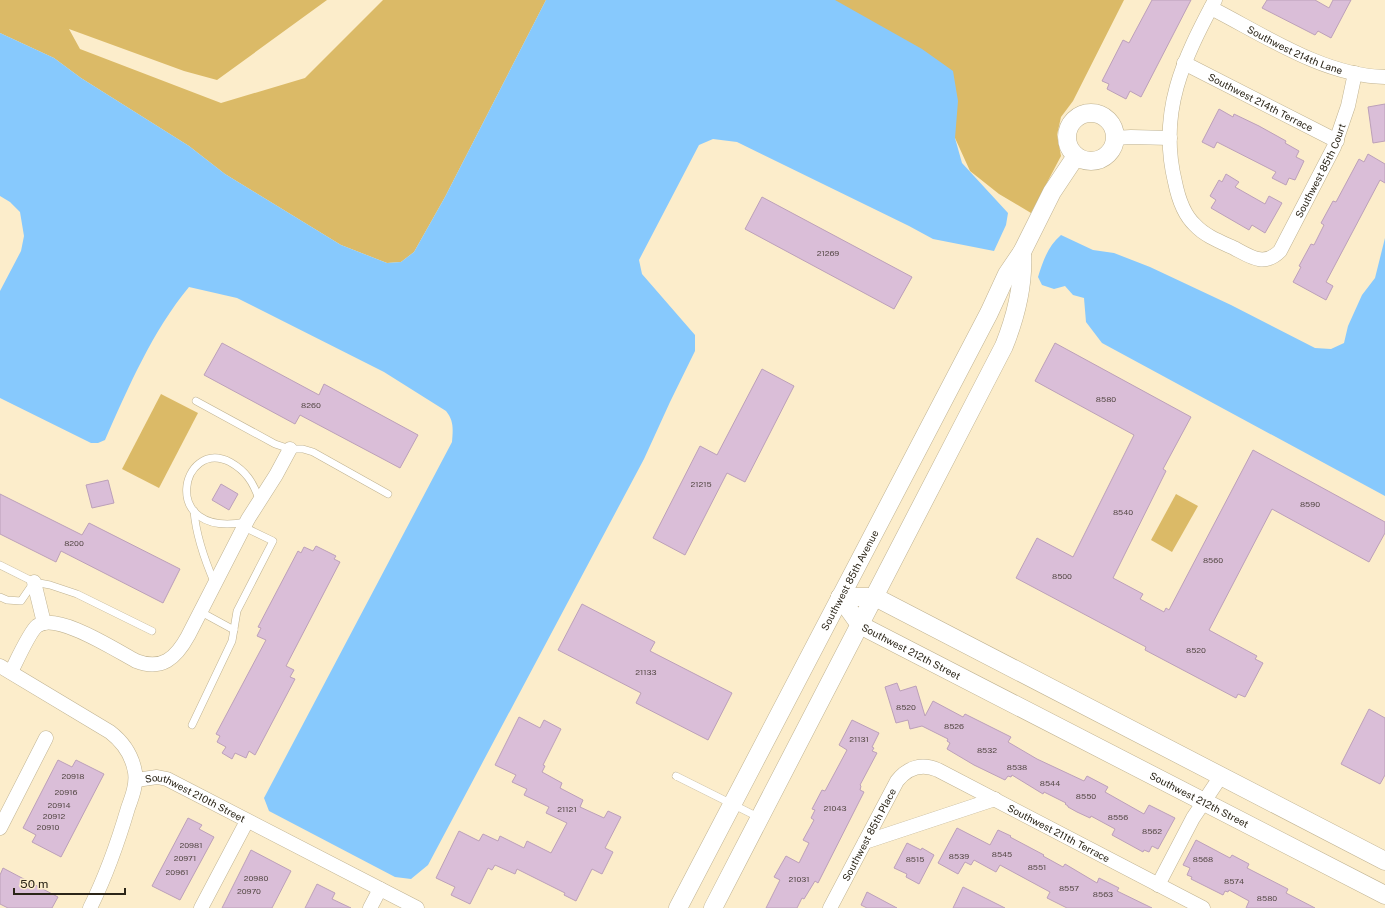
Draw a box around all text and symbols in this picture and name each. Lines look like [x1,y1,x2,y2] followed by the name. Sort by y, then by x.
[1245,23,1344,76] street label: Southwest 214th Lane
[1206,70,1315,134] street label: Southwest 214th Terrace
[1292,122,1348,220] street label: Southwest 85th Court
[817,248,839,258] house number: 21269
[1096,394,1116,404] house number: 8580
[301,400,321,410] house number: 8260
[690,479,712,489] house number: 21215
[1300,499,1320,509] house number: 8590
[1113,507,1133,517] house number: 8540
[818,528,881,632] street label: Southwest 85th Avenue
[64,538,84,548] house number: 8200
[1203,555,1223,565] house number: 8560
[1052,571,1072,581] house number: 8500
[860,621,963,682] street label: Southwest 212th Street
[1186,645,1206,655] house number: 8520
[635,667,657,677] house number: 21133
[896,702,916,712] house number: 8520
[944,721,964,731] house number: 8526
[849,734,869,744] house number: 21131
[977,745,997,755] house number: 8532
[1007,762,1027,772] house number: 8538
[1148,769,1251,830] street label: Southwest 212th Street
[61,771,85,781] house number: 20918
[144,771,248,824] street label: Southwest 210th Street
[1040,778,1060,788] house number: 8544
[839,786,898,883] street label: Southwest 85th Place
[55,787,77,797] house number: 20916
[1076,791,1096,801] house number: 8550
[48,800,70,810] house number: 20914
[1006,801,1112,865] street label: Southwest 211th Terrace
[824,803,846,813] house number: 21043
[557,804,577,814] house number: 21121
[43,811,66,821] house number: 20912
[1108,812,1128,822] house number: 8556
[37,822,59,832] house number: 20910
[1142,826,1162,836] house number: 8562
[180,840,203,850] house number: 20981
[992,849,1012,859] house number: 8545
[949,851,969,861] house number: 8539
[174,853,196,863] house number: 20971
[906,854,924,864] house number: 8515
[1193,854,1213,864] house number: 8568
[1028,862,1046,872] house number: 8551
[166,867,188,877] house number: 20961
[14,870,125,896] scale bar
[244,873,268,883] house number: 20980
[788,874,810,884] house number: 21031
[1224,876,1244,886] house number: 8574
[20,877,48,891] text: 50 m
[1059,883,1079,893] house number: 8557
[237,886,261,896] house number: 20970
[1093,889,1113,899] house number: 8563
[1257,893,1277,903] house number: 8580

